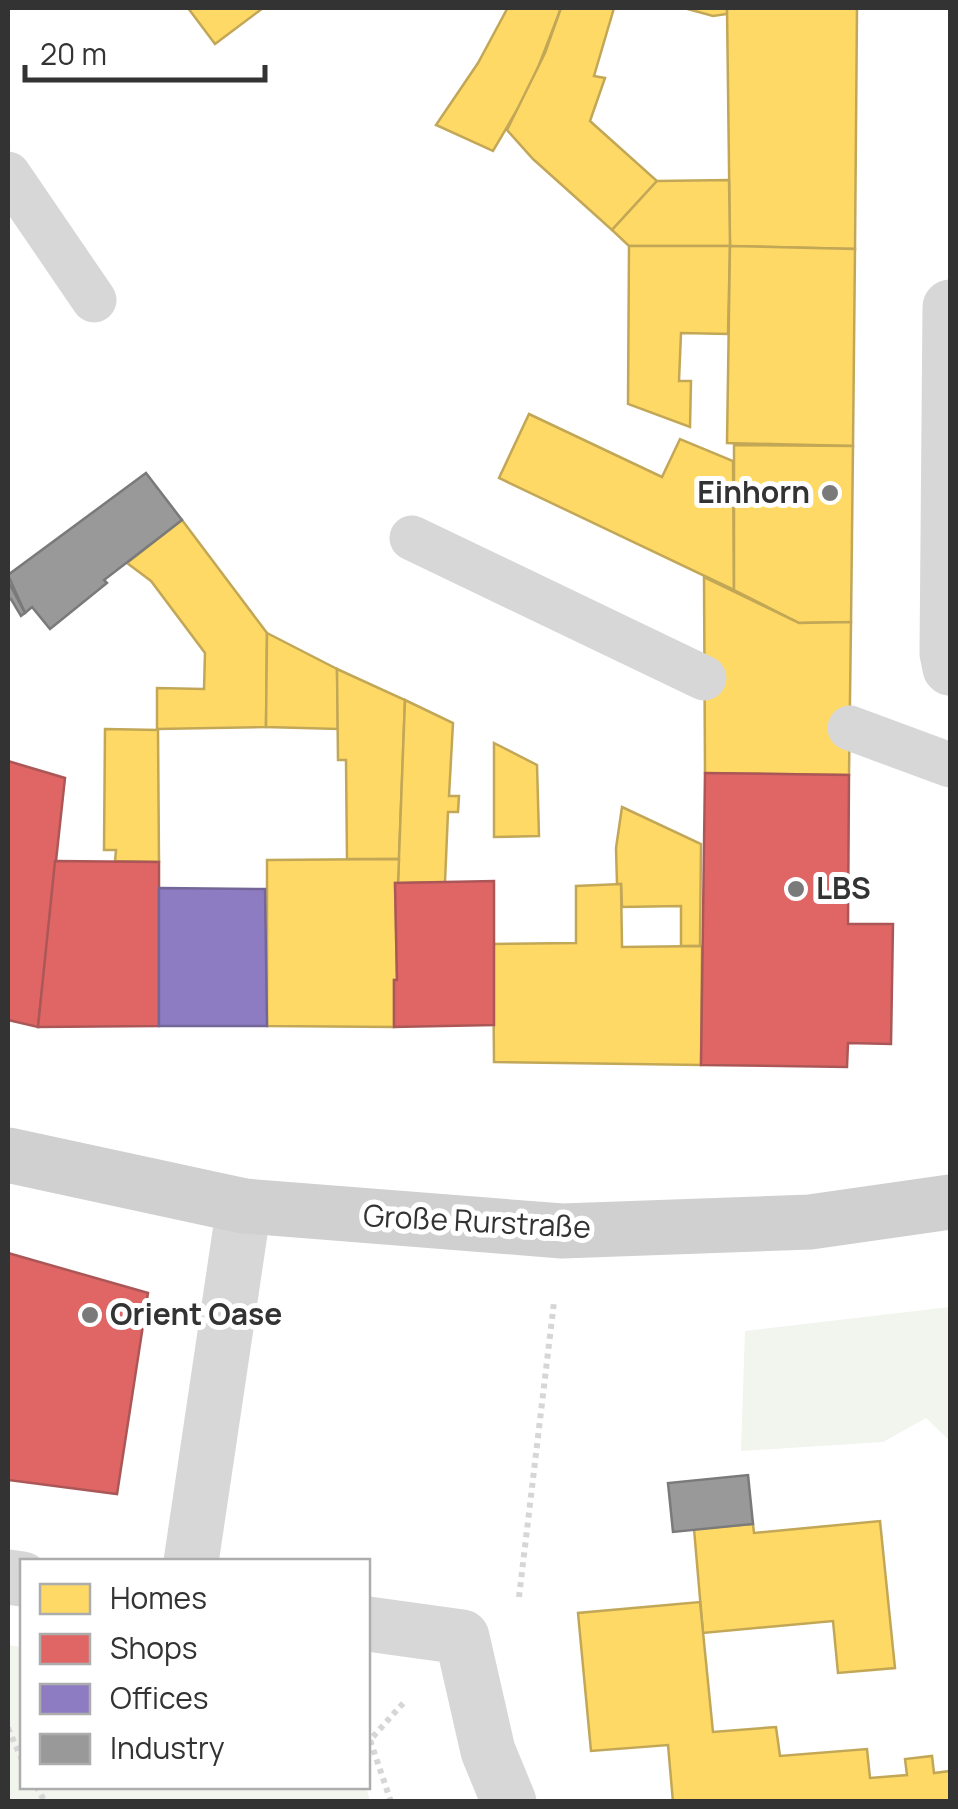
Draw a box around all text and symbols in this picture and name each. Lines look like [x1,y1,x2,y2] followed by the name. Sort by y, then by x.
[25,20,265,82] scale bar
[40,33,107,74] text: 20 m
[697,471,810,512] place label: Einhorn
[819,482,841,504] marker: Einhorn
[816,867,871,908] place label: LBS
[785,878,807,900] marker: LBS
[362,1194,592,1247] street label: Große Rurstraße
[110,1293,282,1334] place label: Orient Oase
[79,1304,101,1326] marker: Orient Oase
[20,1559,370,1789] legend
[110,1577,207,1618] text: Homes
[110,1627,197,1668] text: Shops
[110,1677,208,1718] text: Offices
[110,1727,225,1768] text: Industry

